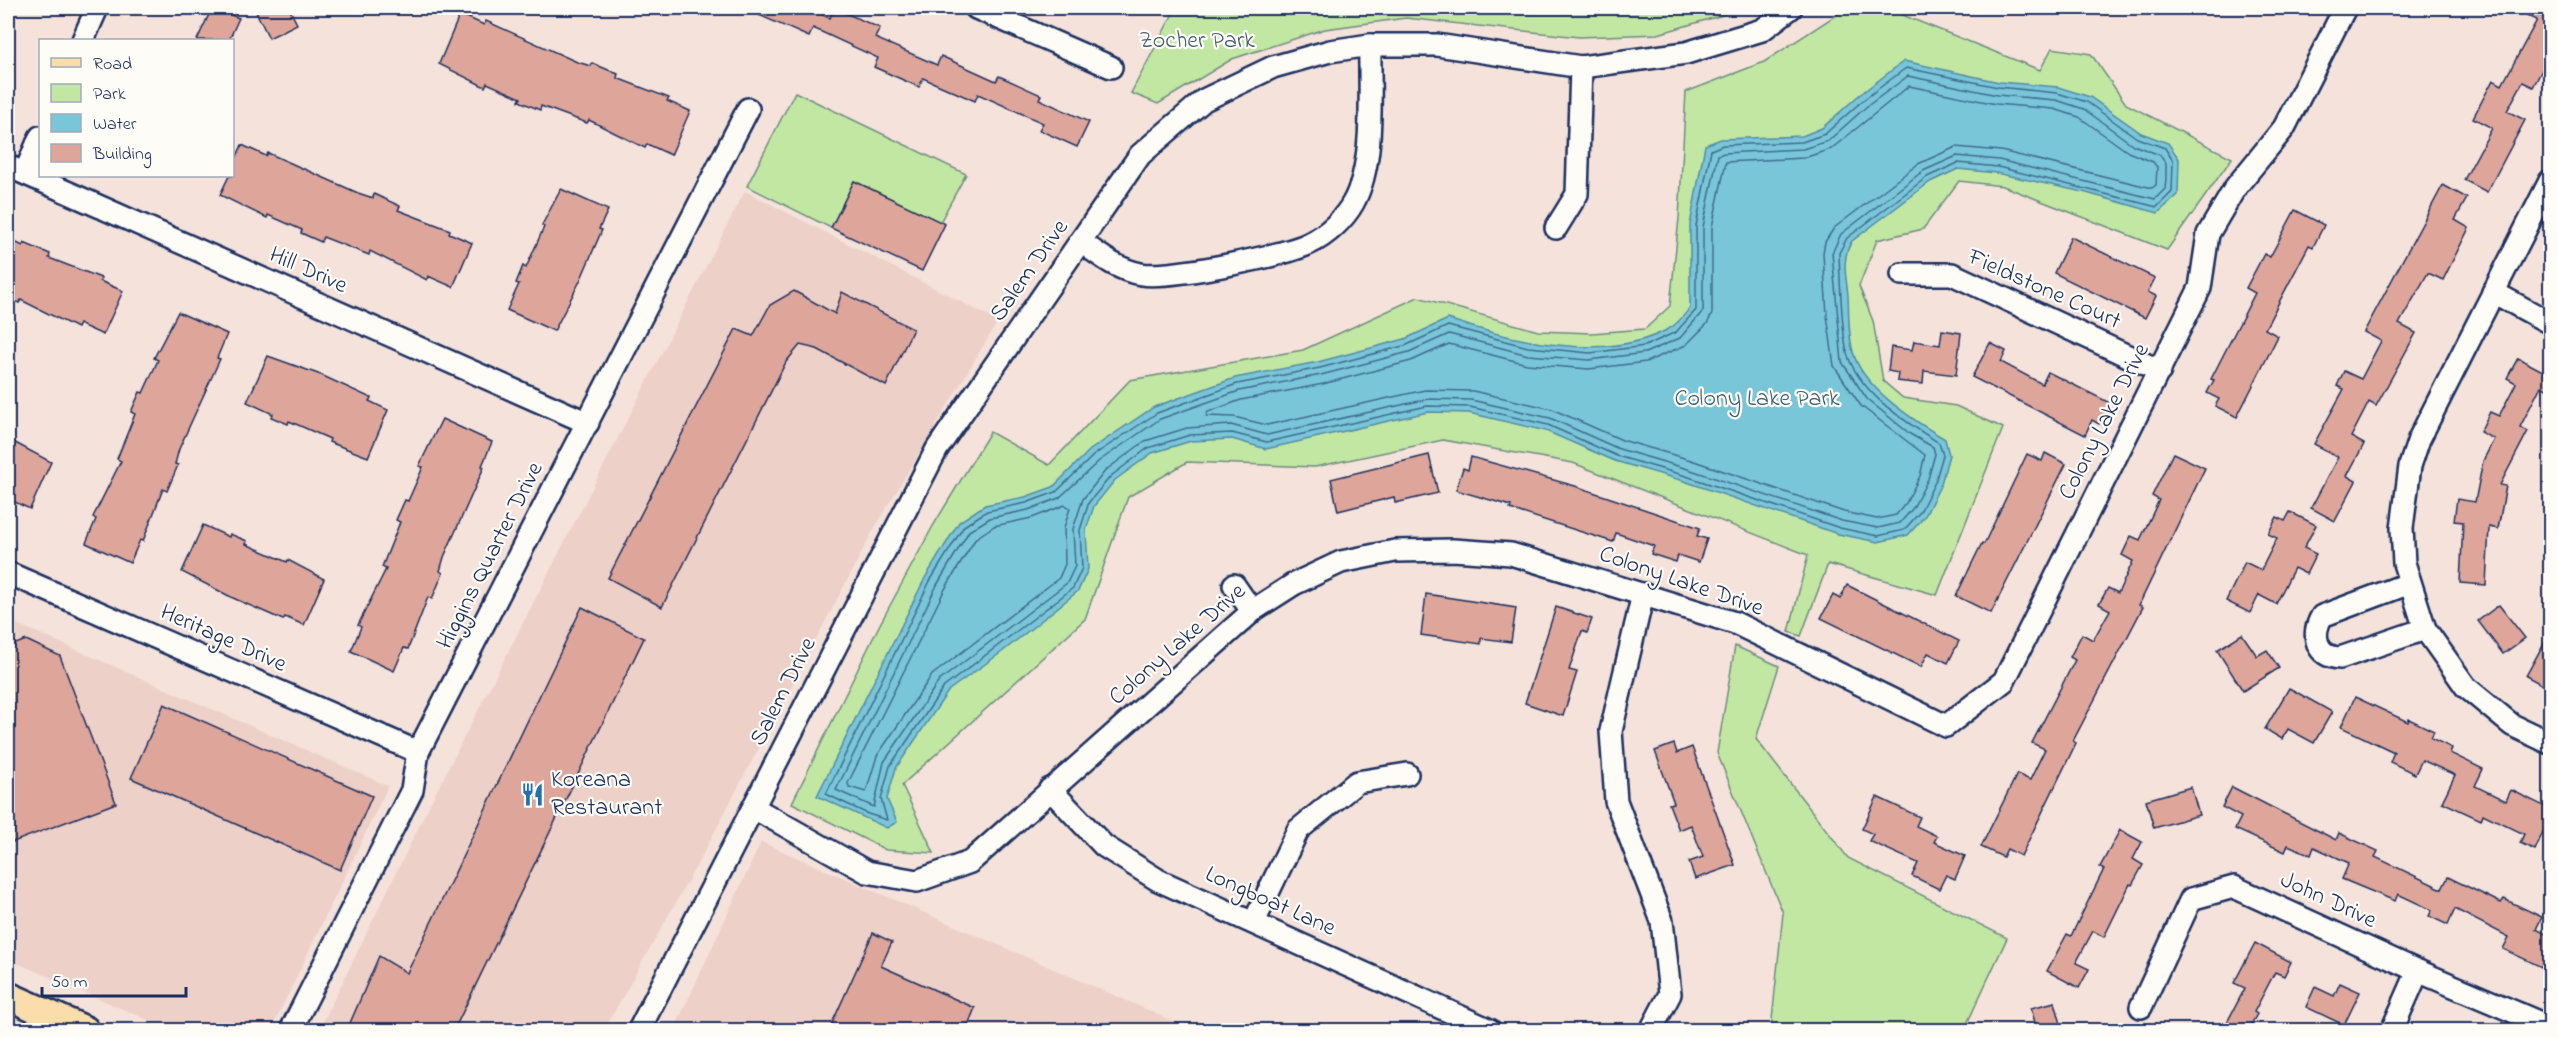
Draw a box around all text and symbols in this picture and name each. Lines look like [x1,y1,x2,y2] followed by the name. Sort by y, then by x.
[1139,24,1255,59] park label: Zocher Park
[39,39,234,177] legend
[93,52,132,78] text: Road
[93,82,126,108] text: Park
[93,112,137,138] text: Water
[92,142,152,169] text: Building
[982,212,1078,329] street label: Salem Drive
[263,238,353,304] street label: Hill Drive
[1961,240,2126,339] street label: Fieldstone Court
[2050,337,2161,507] street label: Colony Lake Drive
[1674,382,1840,418] park label: Colony Lake Park
[429,456,553,656] street label: Higgins Quarter Drive
[1594,537,1768,628] street label: Colony Lake Drive
[1102,575,1255,715] street label: Colony Lake Drive
[154,596,292,683] street label: Heritage Drive
[742,631,826,752] street label: Salem Drive
[551,763,662,826] place label: Koreana Restaurant
[520,781,546,807] restaurant icon: Koreana Restaurant
[1199,858,1341,946] street label: Longboat Lane
[2274,863,2382,939] street label: John Drive
[42,960,186,998] scale bar
[51,970,88,996] text: 50 m

